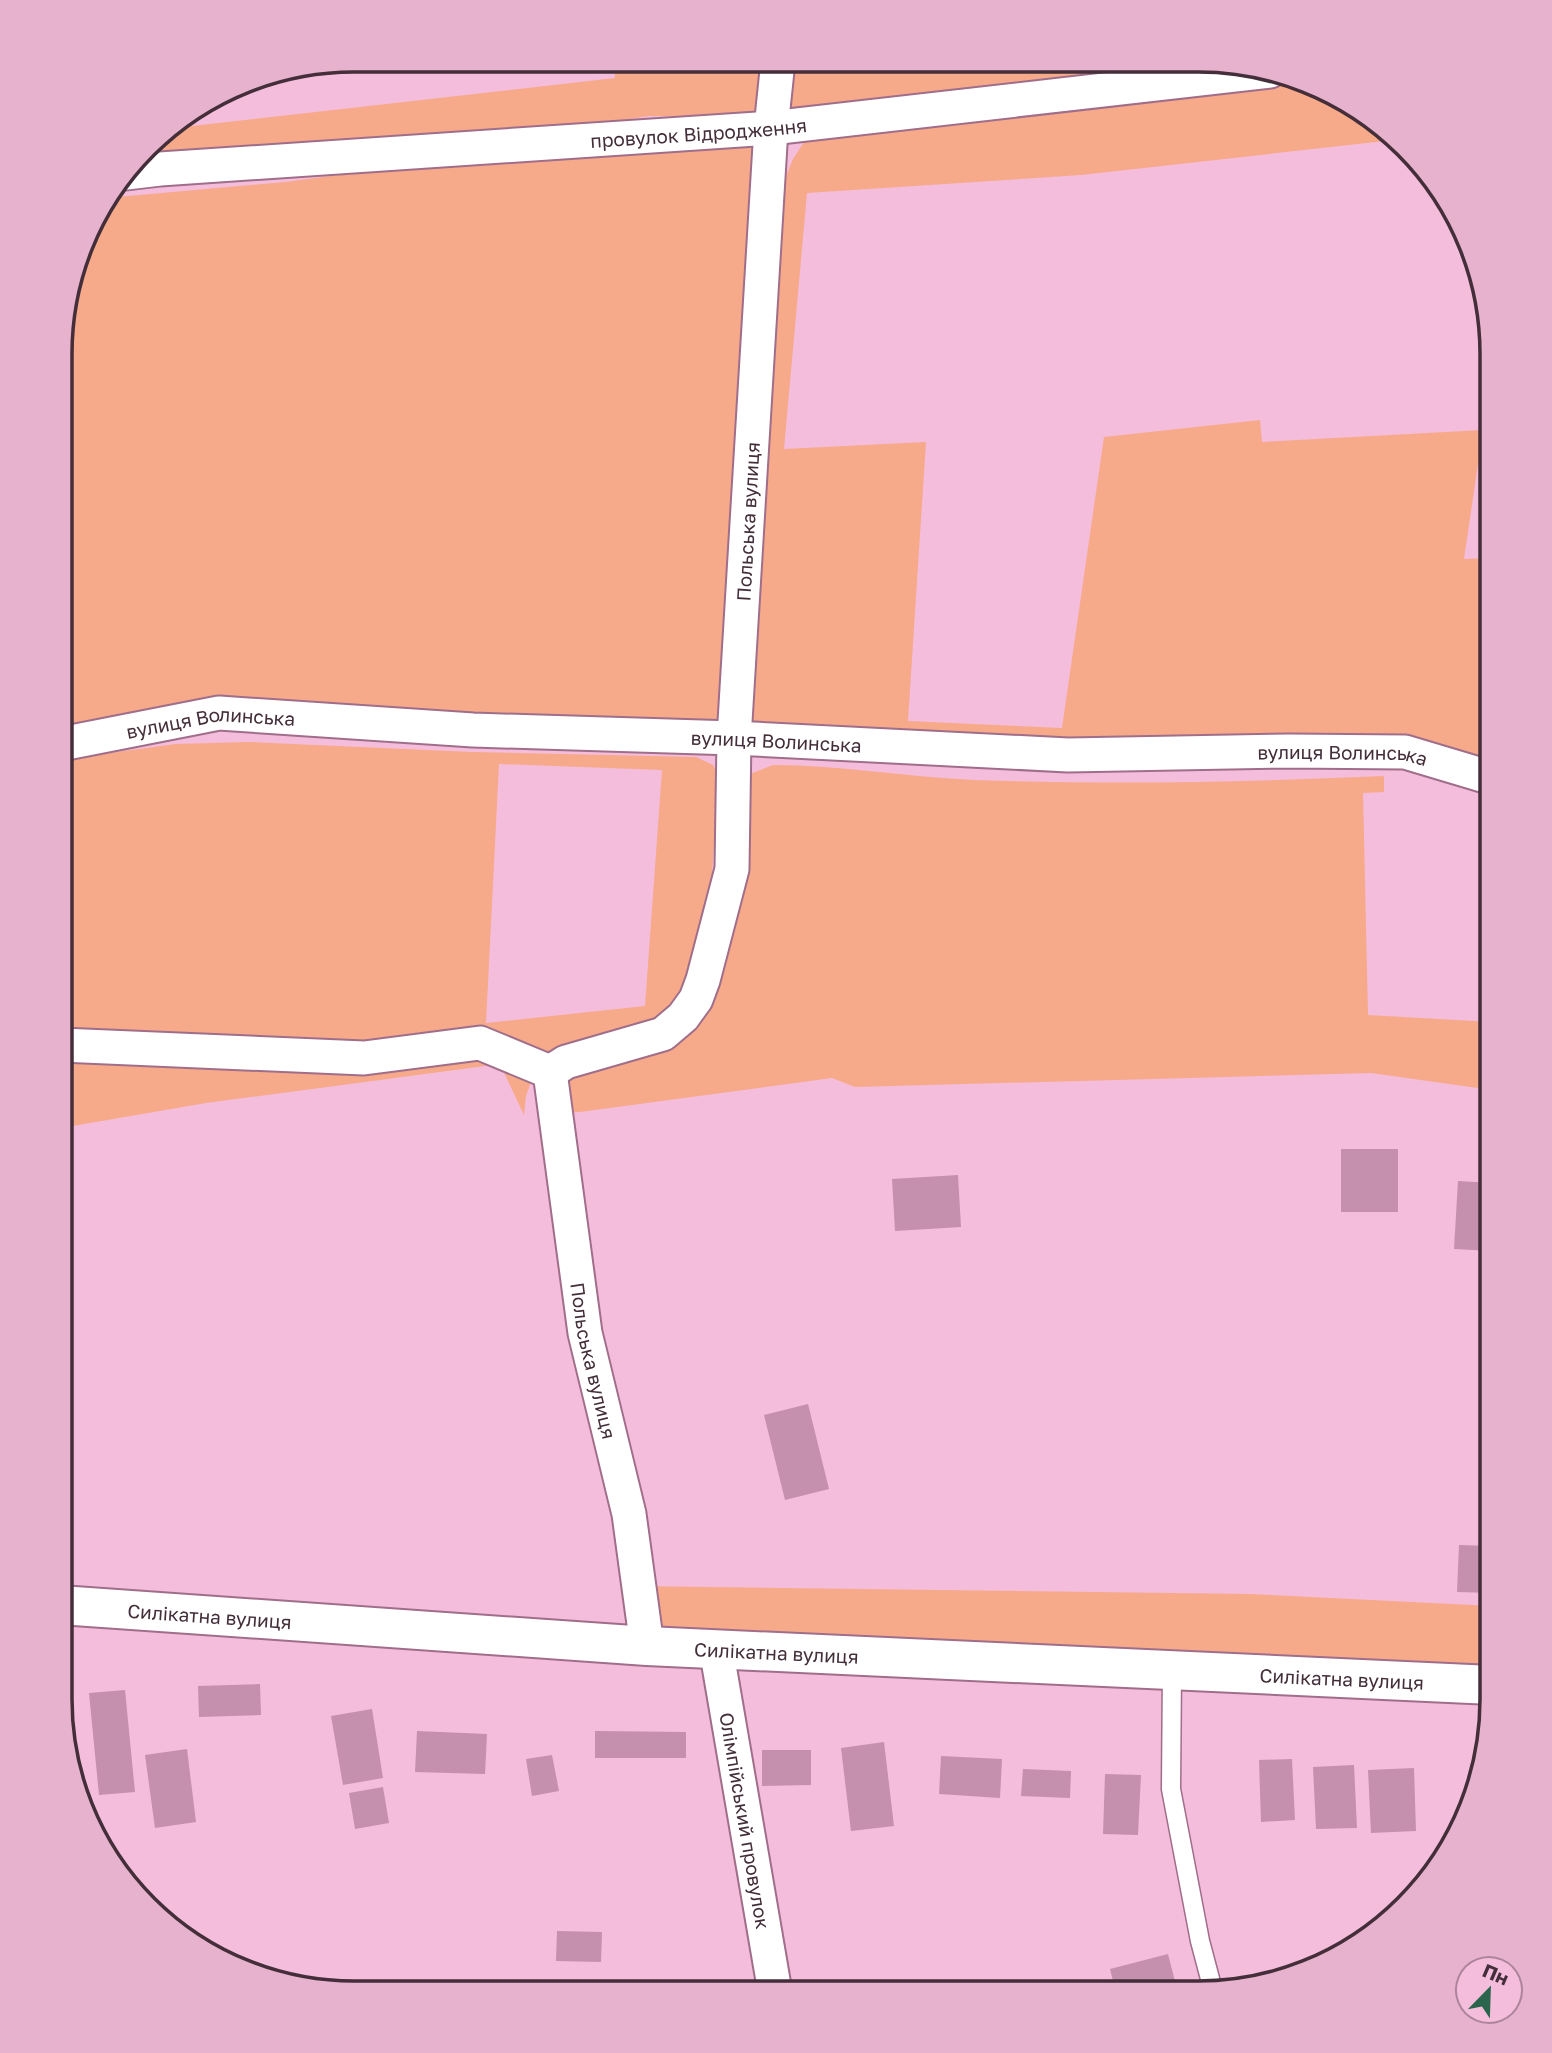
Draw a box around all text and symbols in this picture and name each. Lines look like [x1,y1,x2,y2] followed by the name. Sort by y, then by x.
[589,112,808,152] street label: провулок Відродження
[731,441,763,602] street label: Польська вулиця
[124,702,296,742] street label: вулиця Волинська
[690,725,862,756] street label: вулиця Волинська
[1257,740,1431,770] street label: вулиця Волинська
[567,1281,622,1441] street label: Польська вулиця
[127,1598,293,1633] street label: Силікатна вулиця
[694,1637,859,1667] street label: Силікатна вулиця
[1259,1663,1425,1693] street label: Силікатна вулиця
[716,1710,775,1931] street label: Олімпійський провулок
[1454,1955,1524,2025] north arrow
[1479,1958,1512,1990] text: Пн

